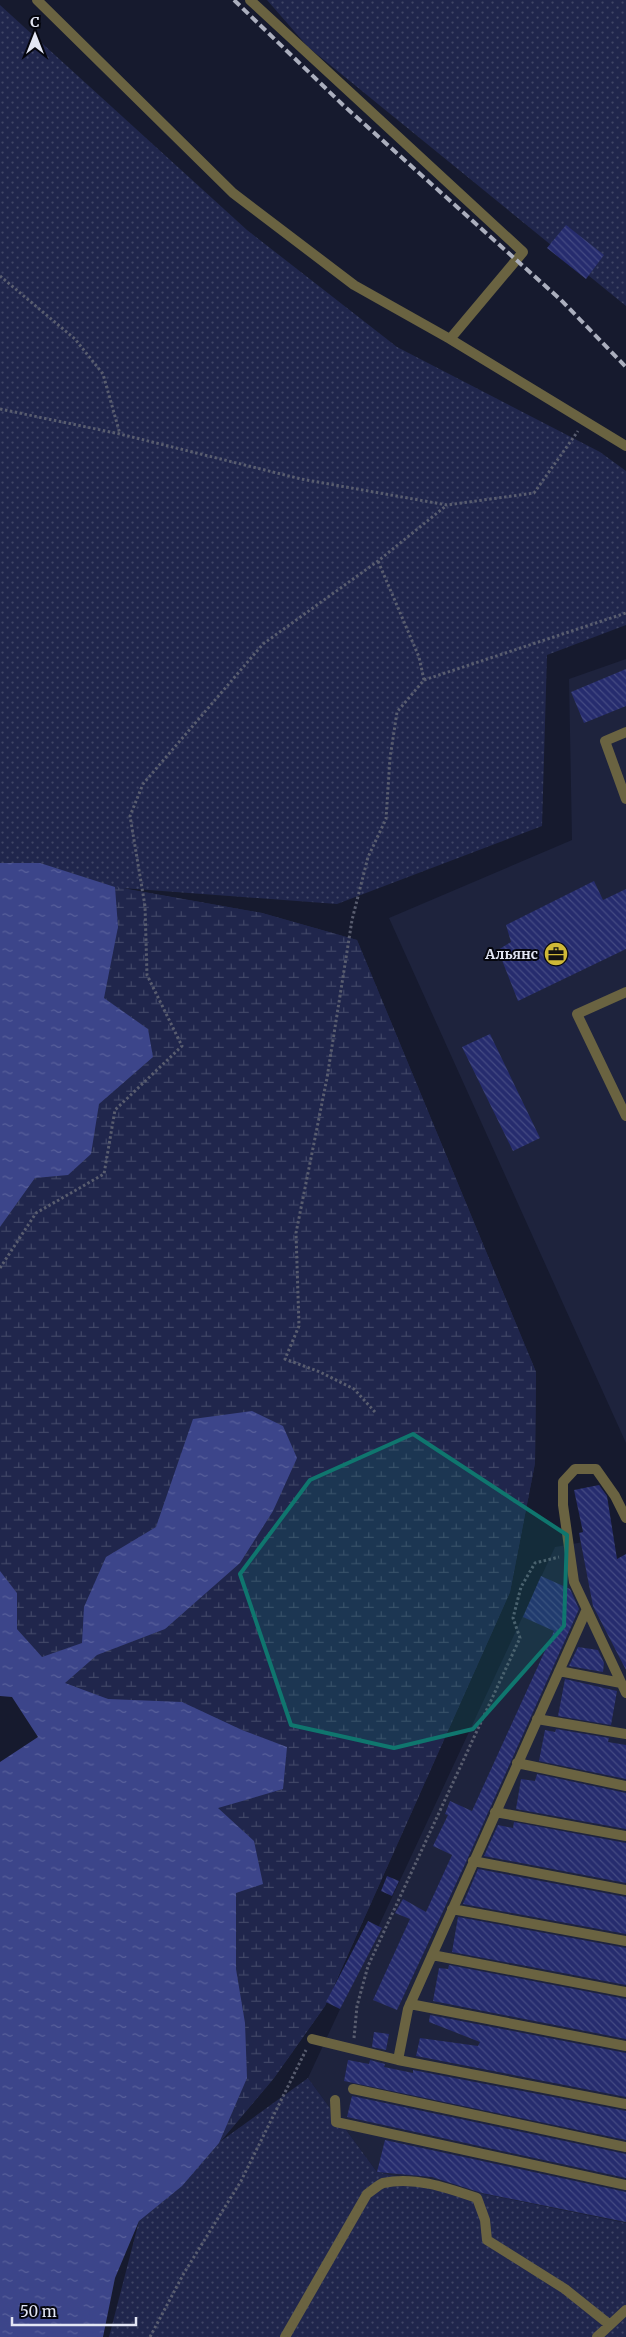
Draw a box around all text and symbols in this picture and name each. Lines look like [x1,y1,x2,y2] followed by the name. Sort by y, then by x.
[10,10,60,60] north arrow
[30,13,40,31] text: С
[543,941,569,967] office icon: Альянс
[484,945,538,963] place label: Альянс
[12,2294,136,2326] scale bar
[20,2302,57,2321] text: 50 m

